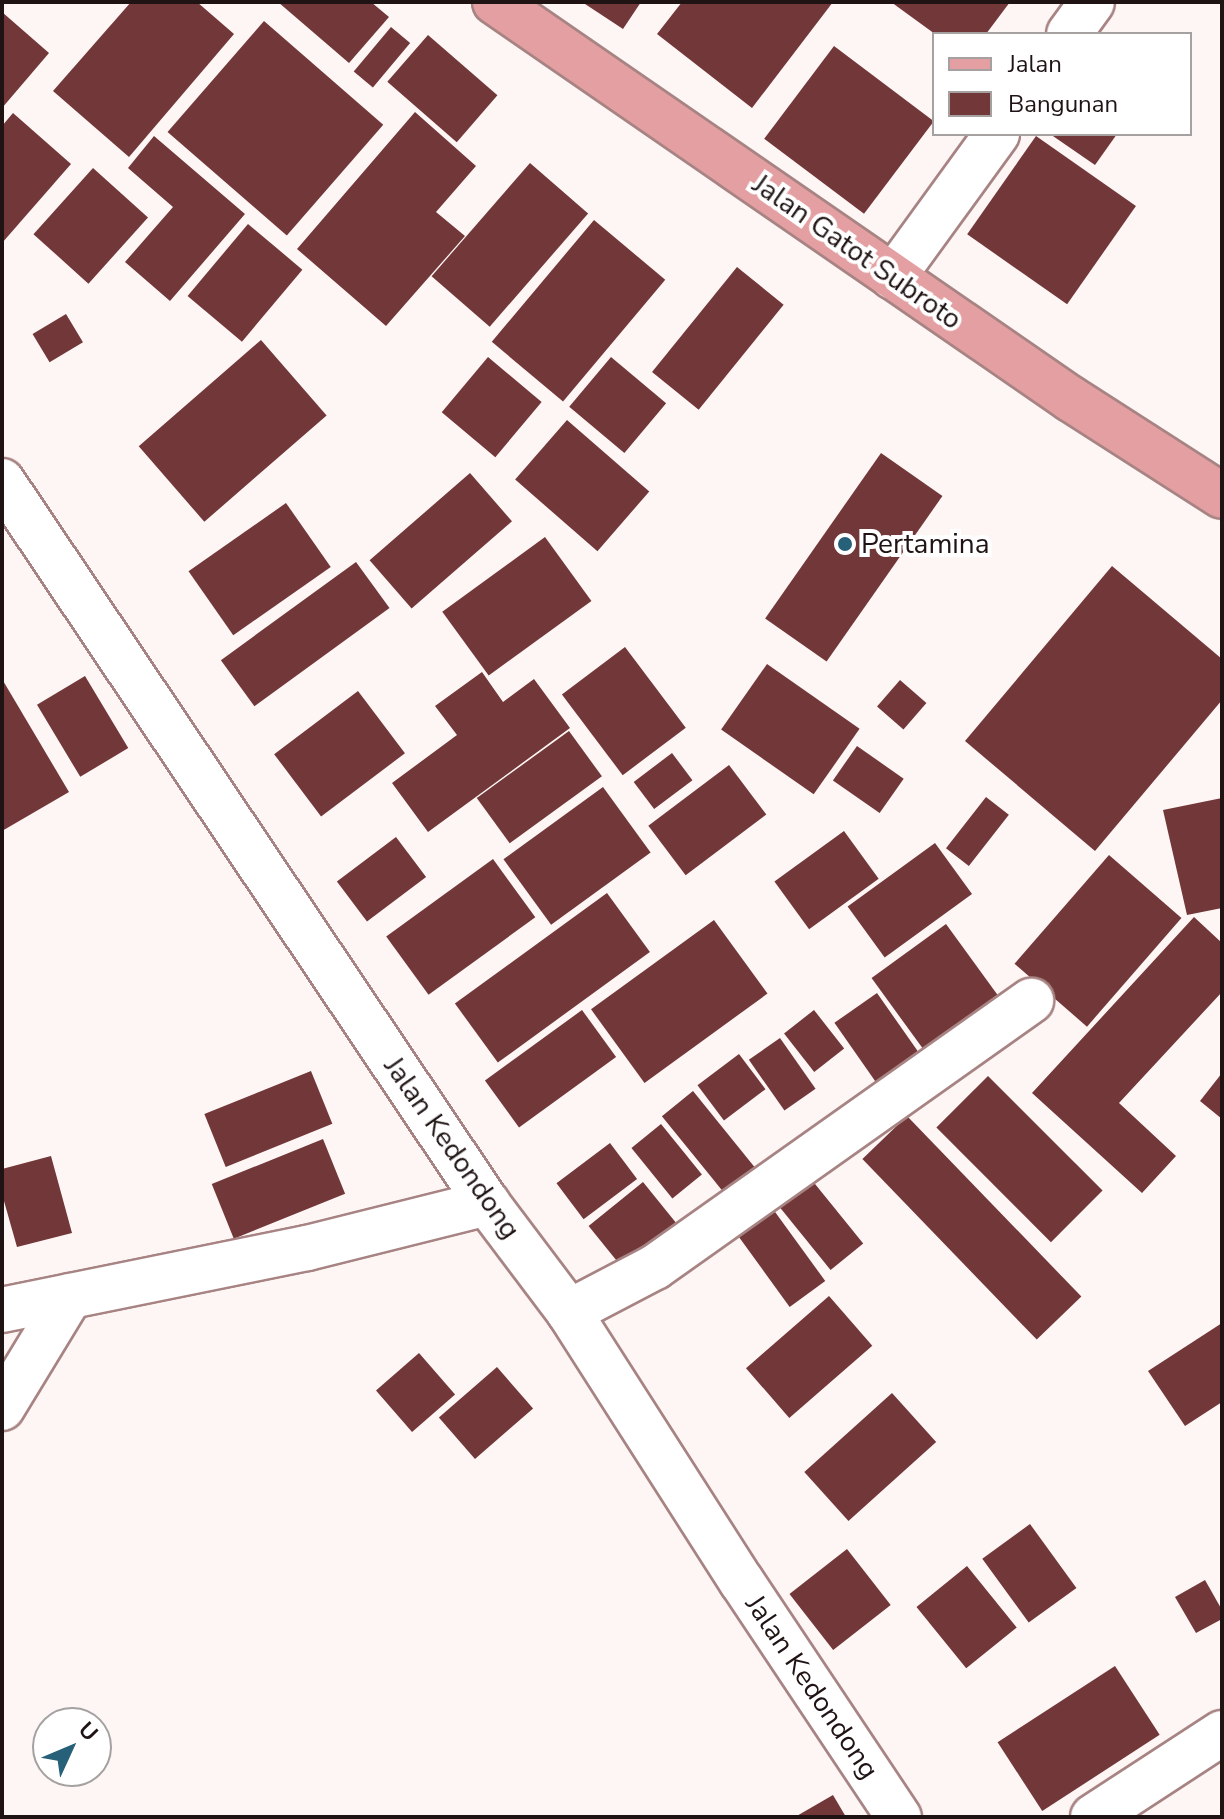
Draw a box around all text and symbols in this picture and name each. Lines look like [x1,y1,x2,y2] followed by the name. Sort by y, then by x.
[932,32,1192,136] legend
[1008,48,1062,80] text: Jalan
[1008,88,1118,120] text: Bangunan
[746,167,968,337] street label: Jalan Gatot Subroto
[861,527,990,561] place label: Pertamina
[836,535,854,553] marker: Pertamina
[377,1051,527,1245] street label: Jalan Kedondong
[738,1589,886,1785] street label: Jalan Kedondong
[32,1707,112,1787] north arrow
[71,1715,104,1748] text: U

